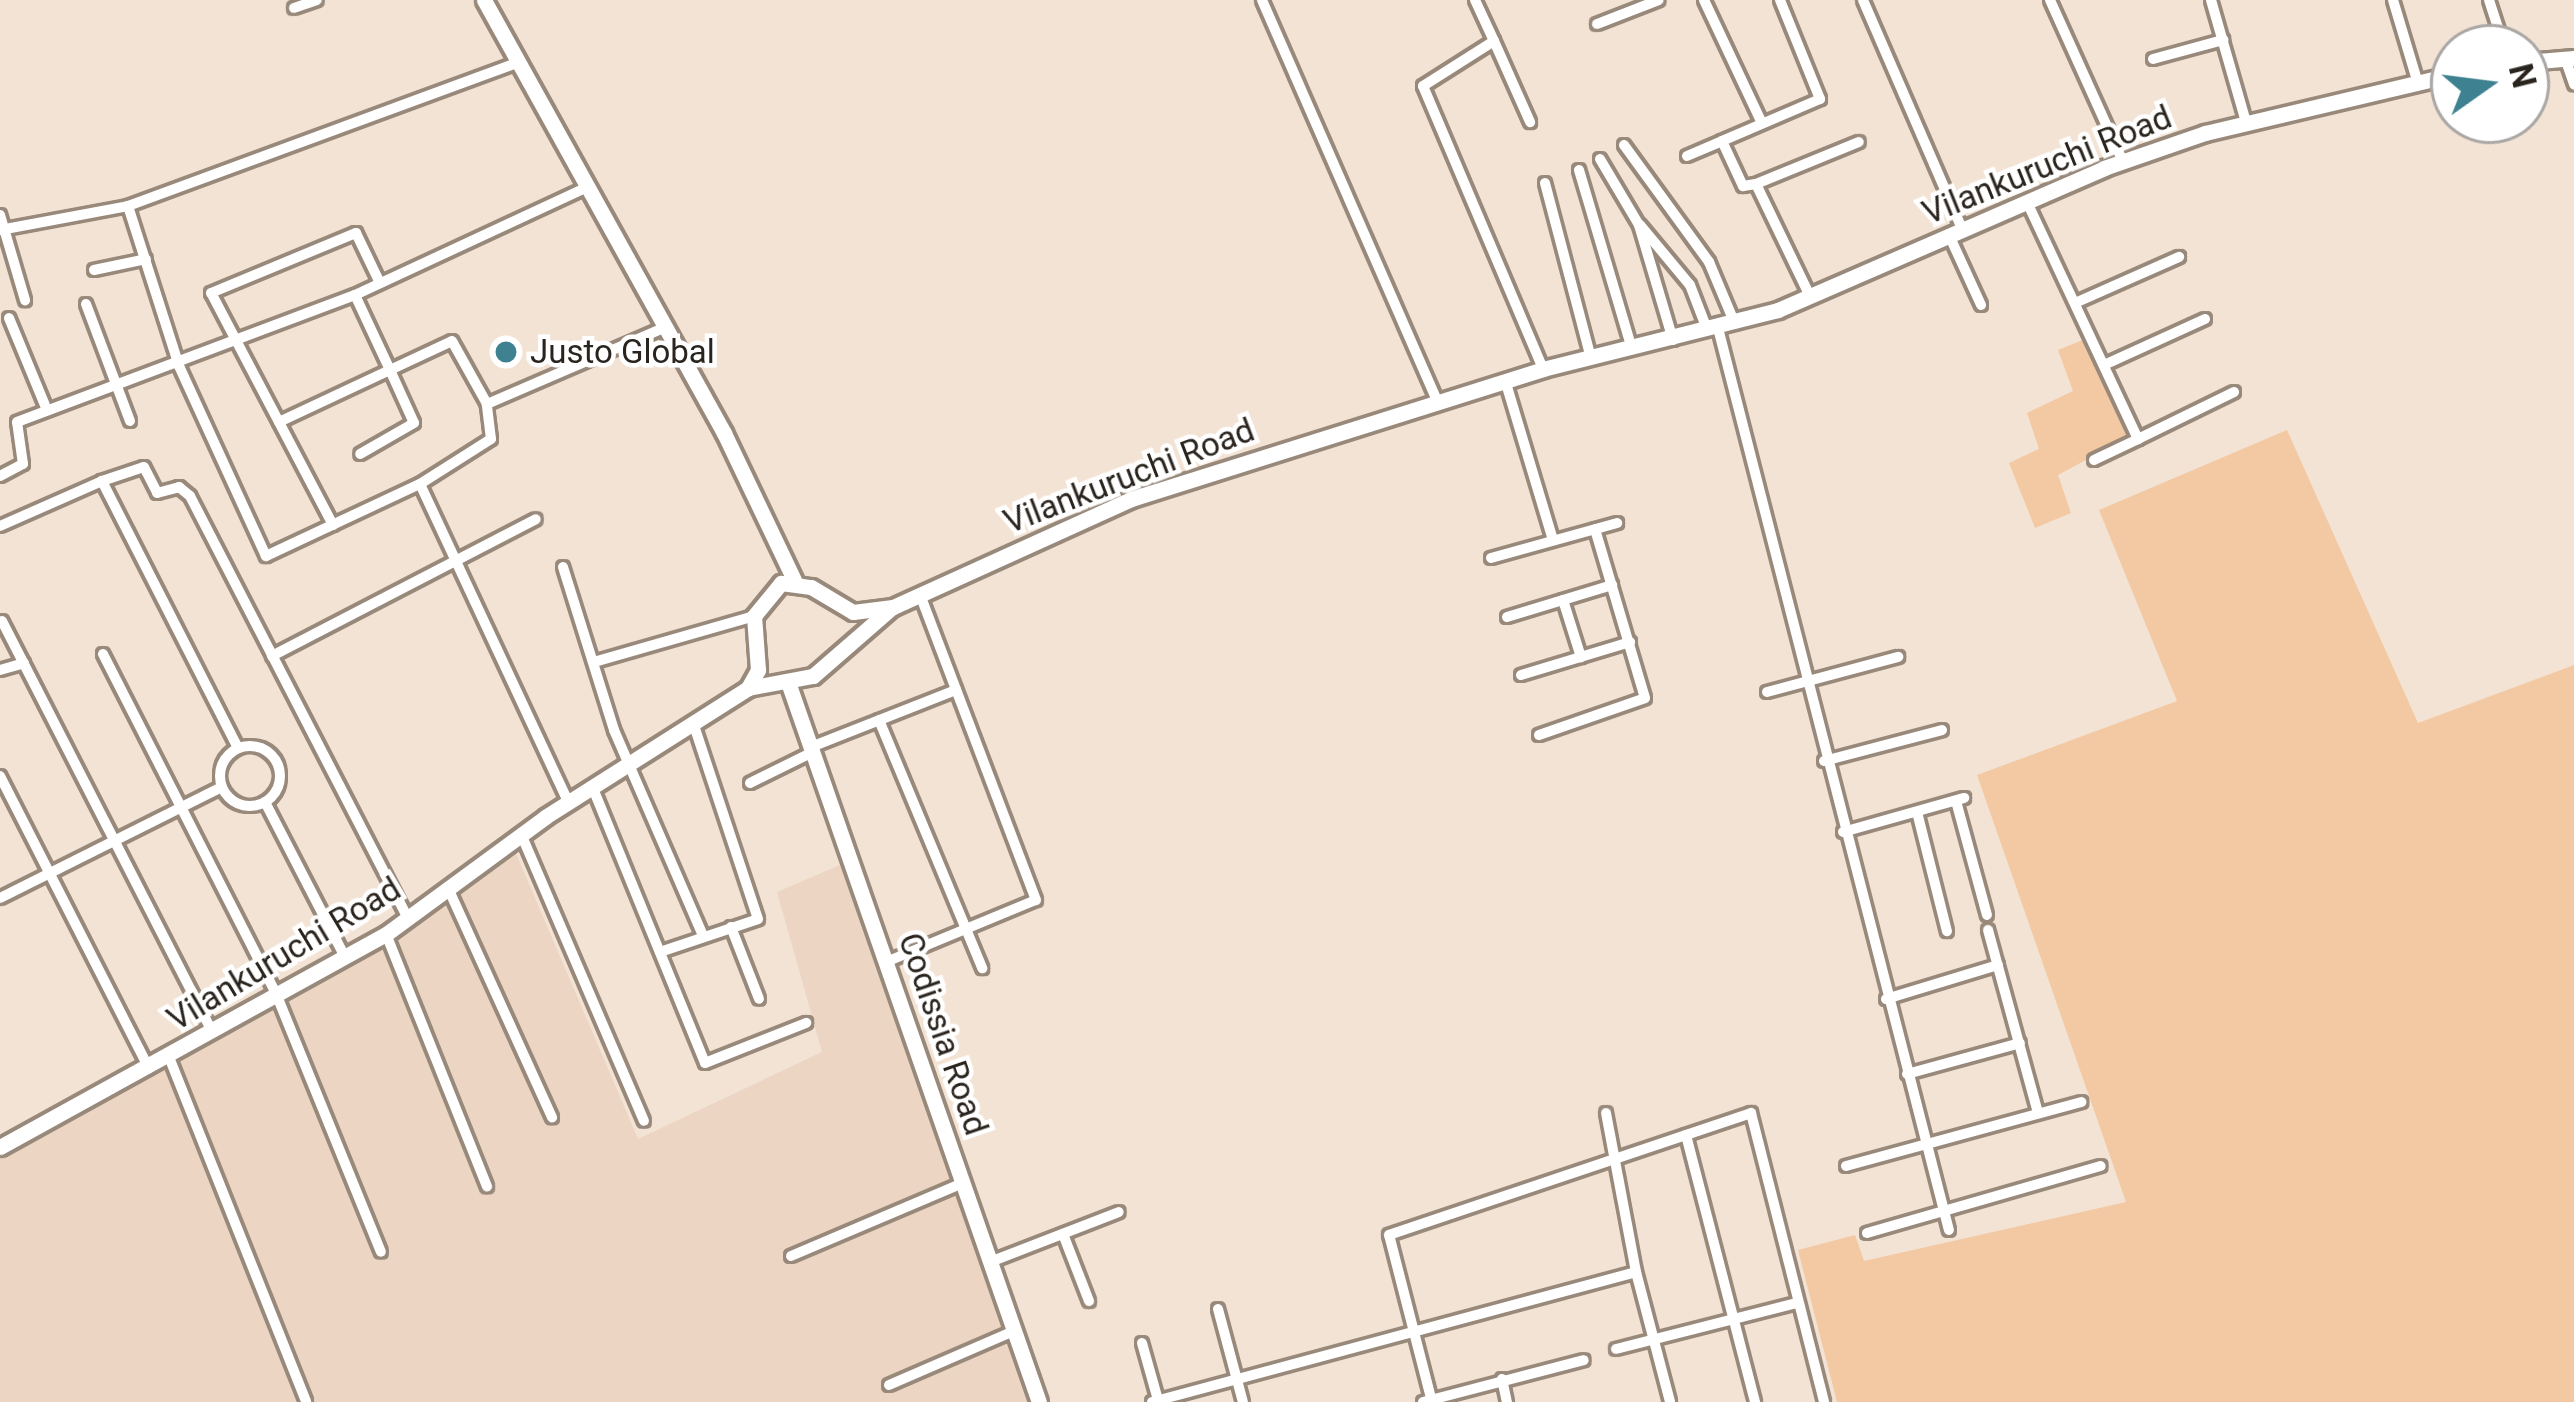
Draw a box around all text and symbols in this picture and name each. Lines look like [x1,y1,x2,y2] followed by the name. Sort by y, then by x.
[2430,24,2550,144] north arrow
[2501,60,2544,92] text: N
[1917,97,2177,233] street label: Vilankuruchi Road
[530,332,715,372] place label: Justo Global
[493,339,519,365] marker: Justo Global
[998,410,1260,542] street label: Vilankuruchi Road
[160,869,408,1039] street label: Vilankuruchi Road
[890,928,996,1140] street label: Codissia Road

